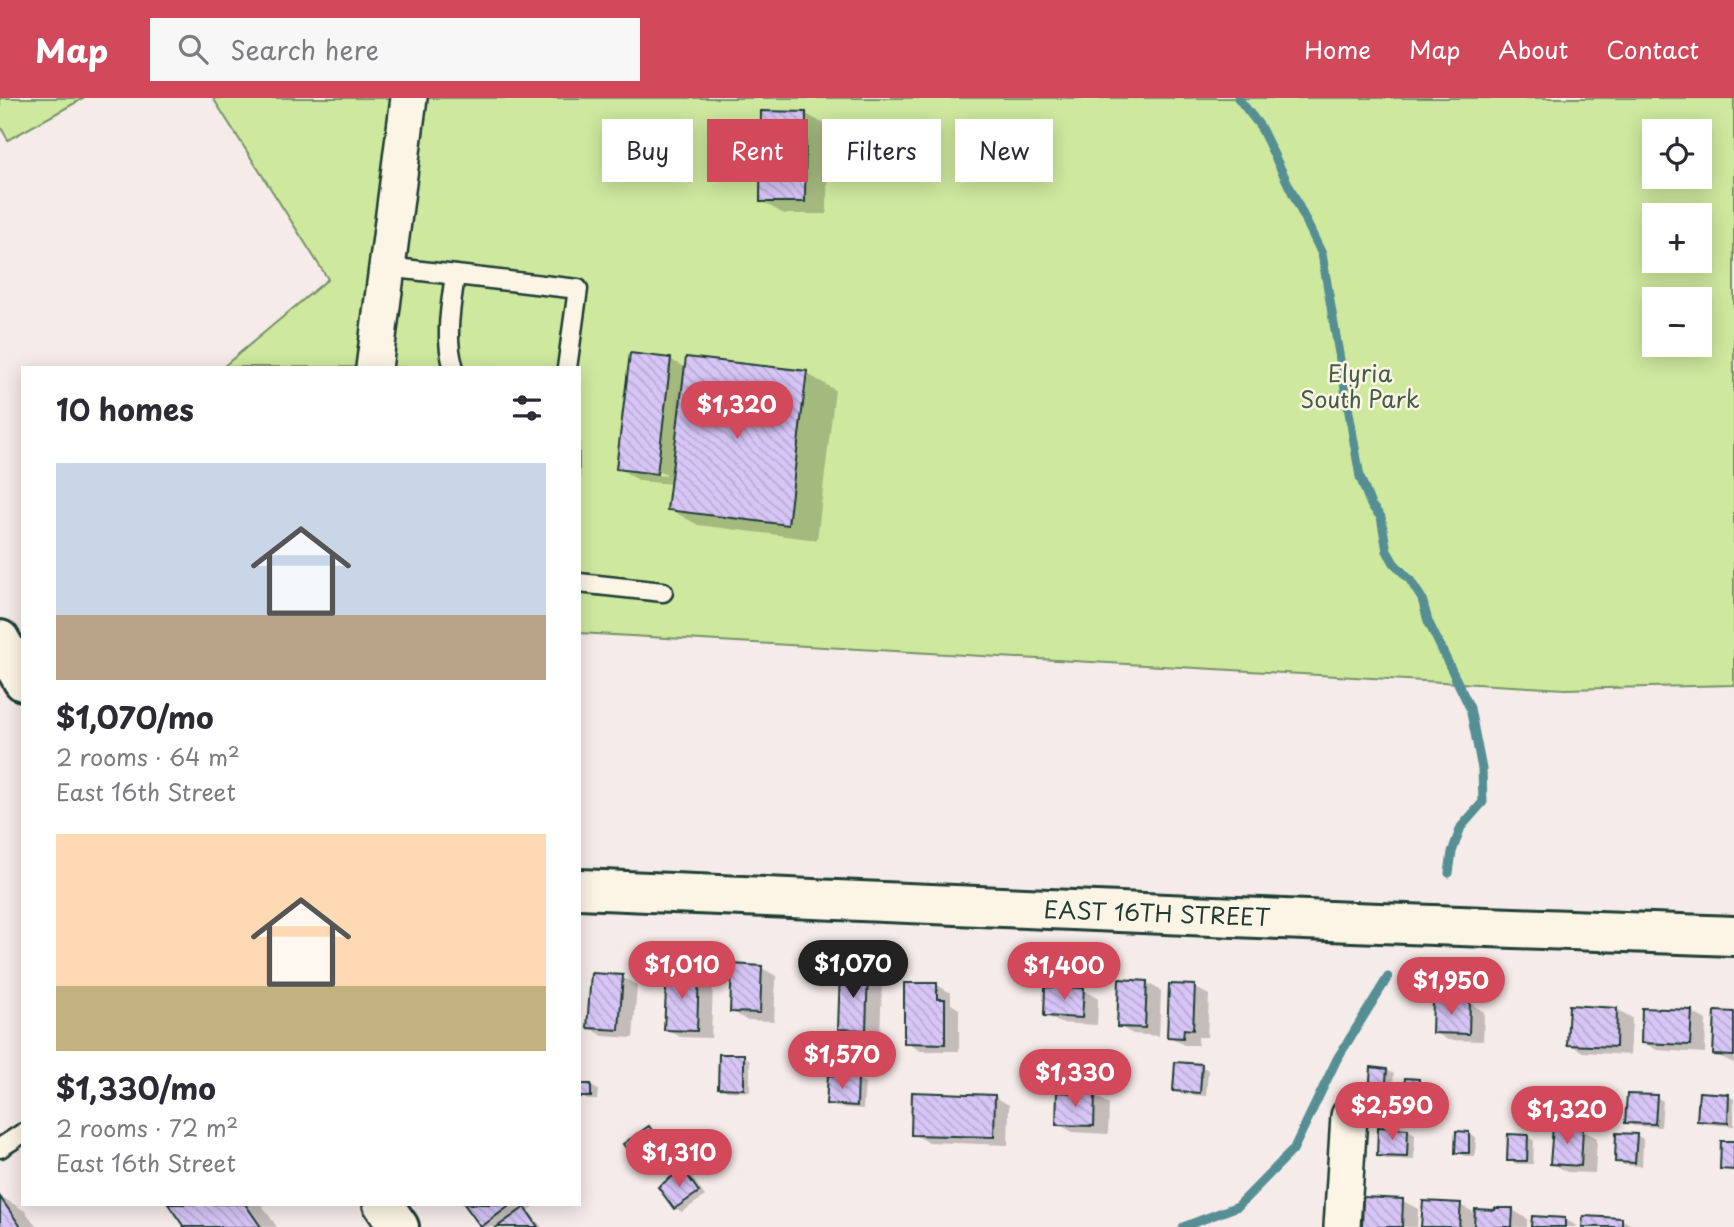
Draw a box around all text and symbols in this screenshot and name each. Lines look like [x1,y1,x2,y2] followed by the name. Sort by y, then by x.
[150,18,640,81] search box
[35,24,108,74] text: Map
[174,30,212,68] icon: search
[230,30,379,69] text: Search here
[1304,31,1371,67] text: Home
[1409,31,1460,67] text: Map
[1498,31,1568,67] text: About
[1606,31,1699,67] text: Contact
[602,119,693,182] chip: Buy
[707,119,808,182] chip: Rent
[822,119,941,182] chip: Filters
[955,119,1053,182] chip: New
[1642,119,1712,357] map controls
[1642,119,1712,189] button: locate
[1642,203,1712,273] button: +
[1642,287,1712,357] button: −
[1300,355,1420,416] park label: Elyria South Park
[680,382,794,441] pin: $1,320
[56,386,194,431] text: 10 homes
[697,386,777,421] text: $1,320
[508,389,546,427] icon: filters
[238,508,364,634] icon: home
[56,694,214,739] text: $1,070/mo
[56,739,240,774] text: 2 rooms · 64 m²
[56,774,236,809] text: East 16th Street
[238,879,364,1005] icon: home
[1043,891,1271,934] street label: EAST 16TH STREET
[796,940,910,1000] pin: $1,070
[625,942,739,1001] pin: $1,010
[1007,942,1121,1002] pin: $1,400
[814,945,892,980] text: $1,070
[644,946,720,981] text: $1,010
[1023,947,1105,982] text: $1,400
[1394,958,1508,1017] pin: $1,950
[1413,962,1489,997] text: $1,950
[785,1032,899,1091] pin: $1,570
[804,1036,880,1071] text: $1,570
[1018,1049,1132,1109] pin: $1,330
[1035,1054,1115,1089] text: $1,330
[56,1065,216,1110] text: $1,330/mo
[1335,1082,1449,1142] pin: $2,590
[1510,1086,1624,1146] pin: $1,320
[1351,1087,1433,1122] text: $2,590
[1527,1091,1607,1126] text: $1,320
[56,1110,238,1145] text: 2 rooms · 72 m²
[622,1130,736,1189] pin: $1,310
[642,1134,716,1169] text: $1,310
[56,1145,236,1180] text: East 16th Street

